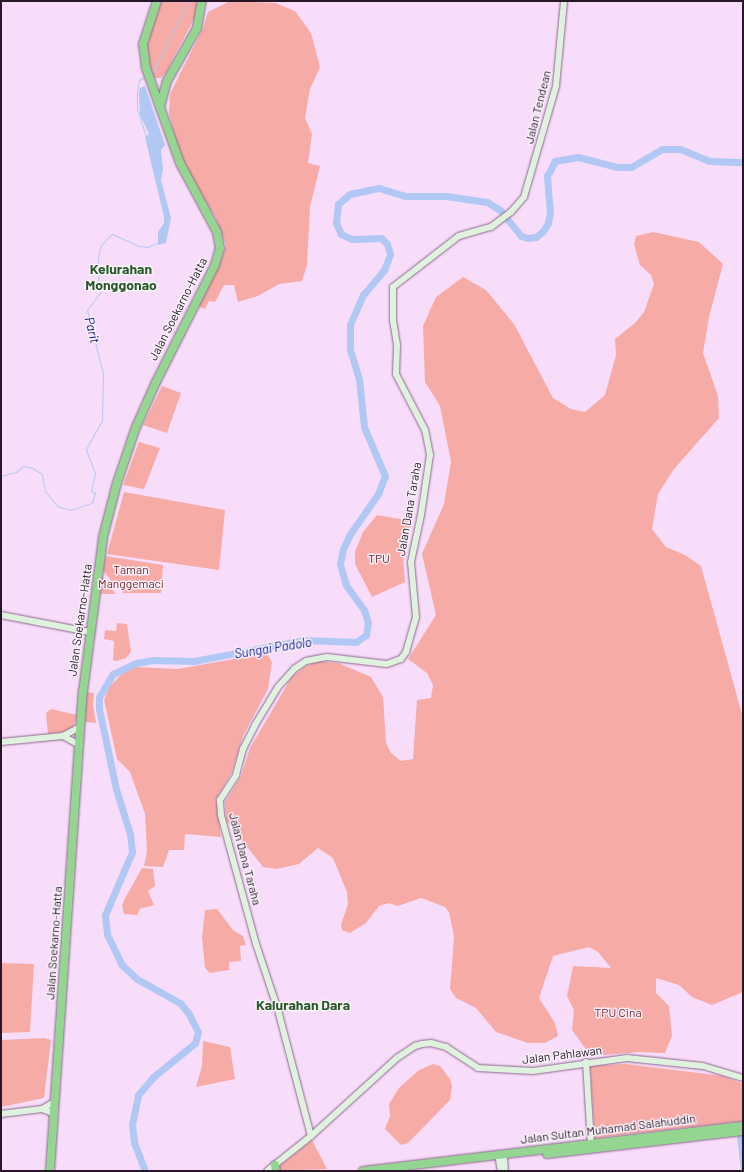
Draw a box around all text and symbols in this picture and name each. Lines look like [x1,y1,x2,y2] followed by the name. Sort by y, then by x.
[522,69,554,145] street label: Jalan Tendean
[146,255,210,363] street label: Jalan Soekarno-Hatta
[85,261,157,294] district label: Kelurahan Monggonao
[81,315,103,345] water label: Parit
[394,461,424,557] street label: Jalan Dana Taraha
[368,552,390,566] park label: TPU
[65,563,95,677] street label: Jalan Soekarno-Hatta
[98,563,164,591] park label: Taman Manggemaci
[233,634,313,662] water label: Sungai Padolo
[226,811,264,907] street label: Jalan Dana Taraha
[43,886,65,1000] street label: Jalan Soekarno-Hatta
[256,997,350,1013] district label: Kalurahan Dara
[594,1006,642,1020] park label: TPU Cina
[521,1043,603,1067] street label: Jalan Pahlawan
[520,1111,696,1147] street label: Jalan Sultan Muhamad Salahuddin

